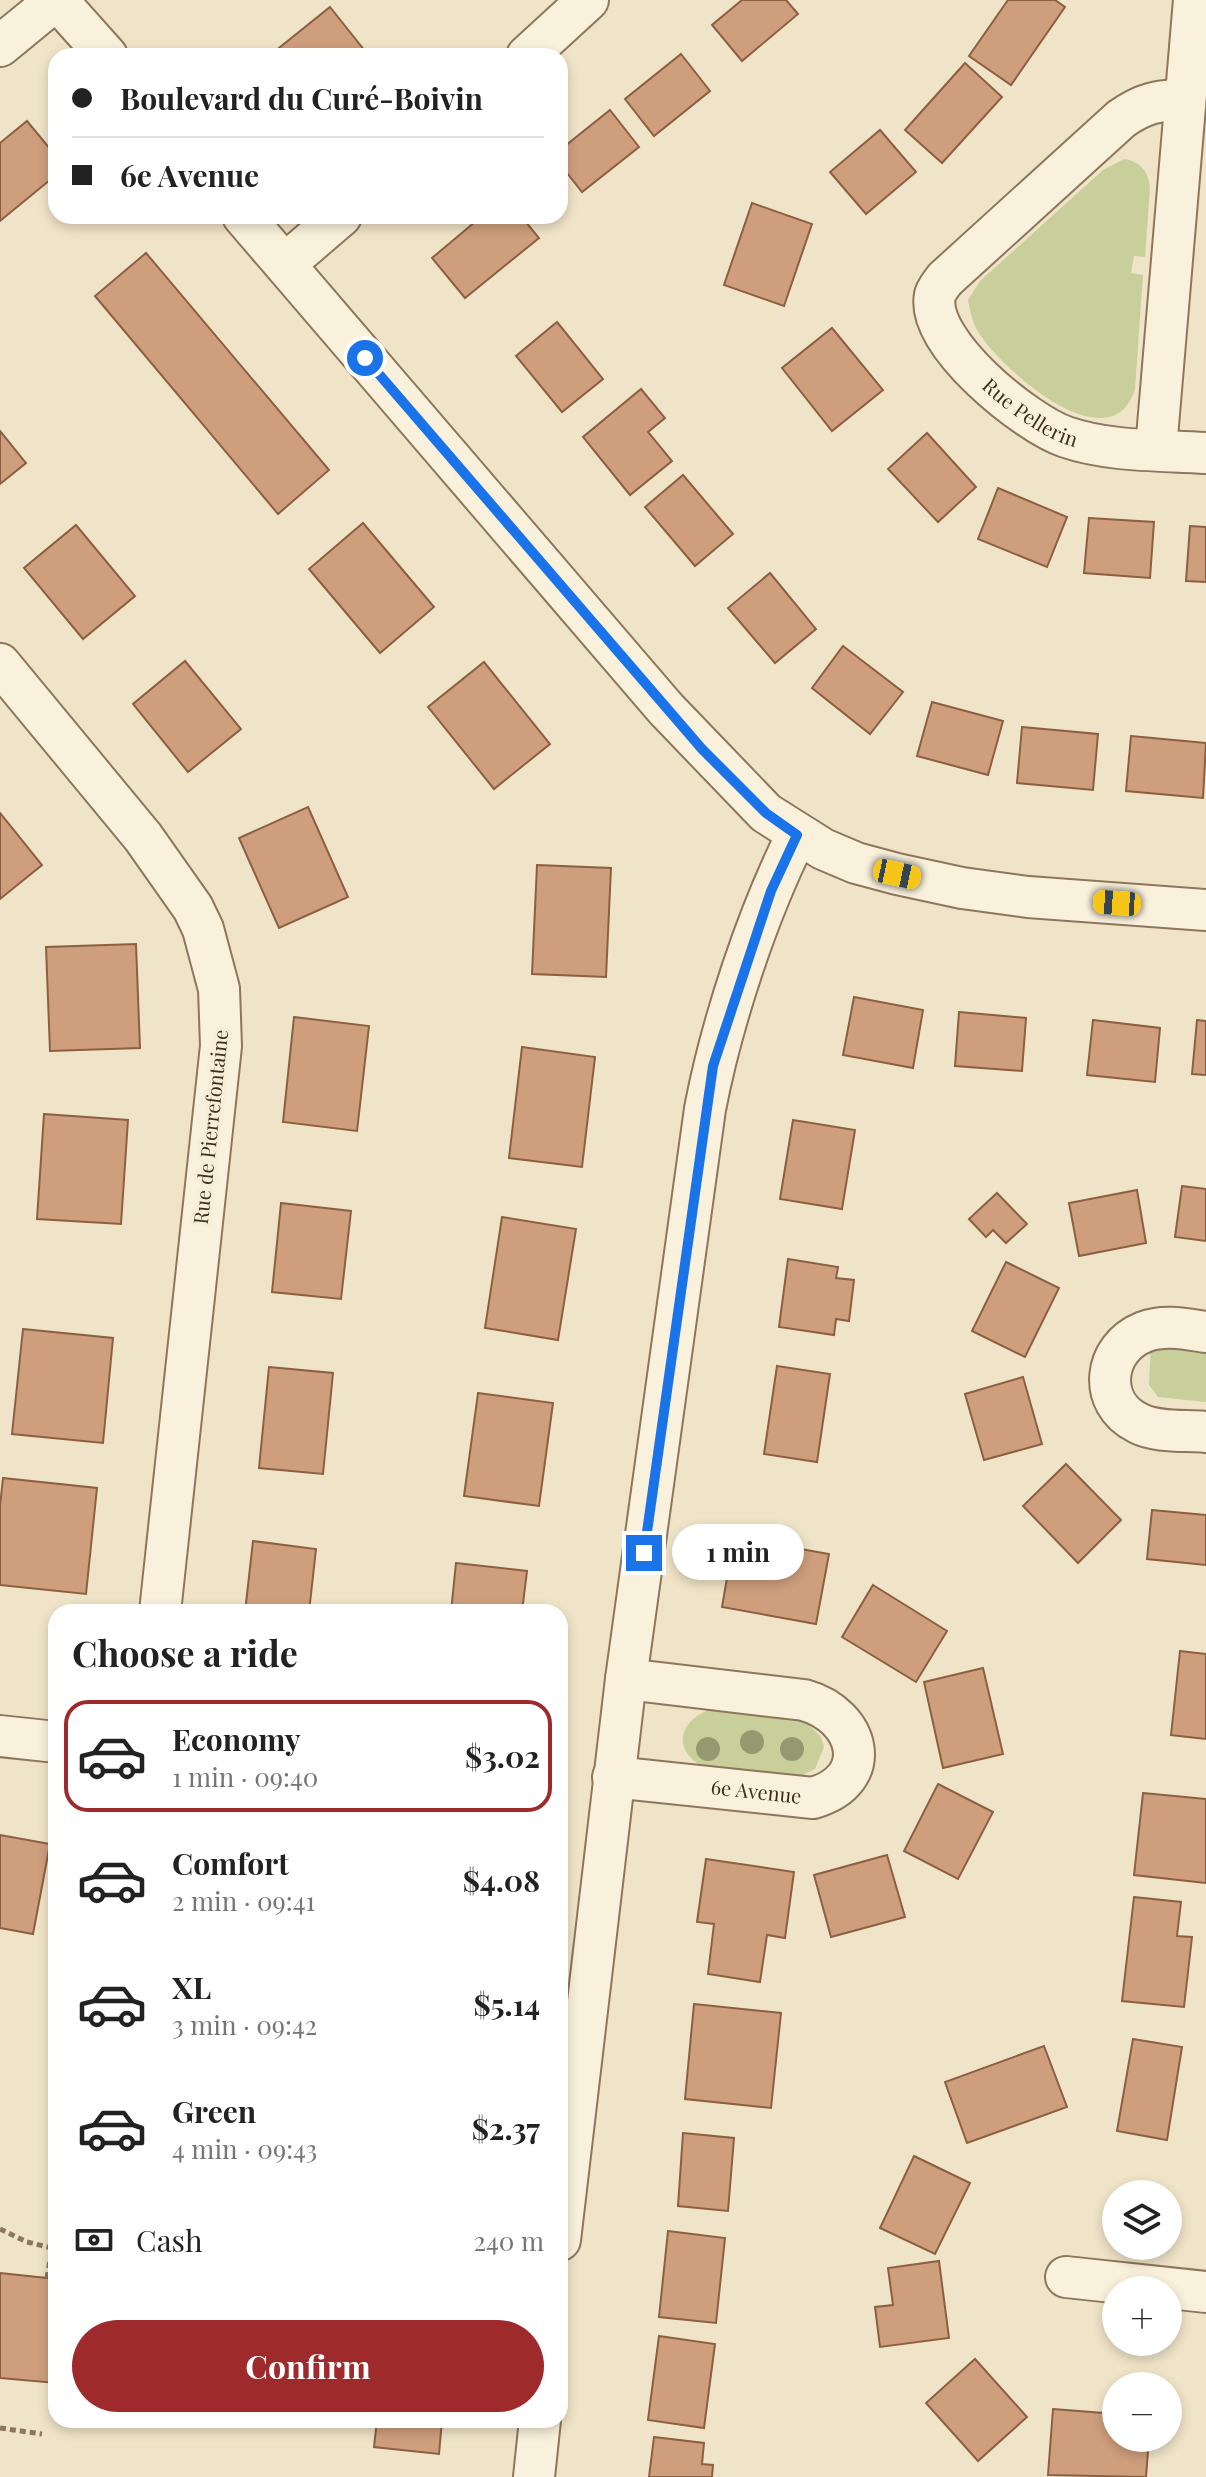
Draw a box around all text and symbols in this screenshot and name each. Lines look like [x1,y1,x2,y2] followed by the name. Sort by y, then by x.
[120,78,483,118] text: Boulevard du Curé-Boivin
[120,155,259,195] text: 6e Avenue
[347,340,383,376] route start
[977,371,1081,452] street label: Rue Pellerin
[871,857,923,891] car
[1092,889,1142,917] car
[186,1028,233,1226] street label: Rue de Pierrefontaine
[672,1525,804,1581] callout: 1 min
[706,1534,770,1569] text: 1 min
[626,1535,662,1571] route end
[72,1628,298,1676] text: Choose a ride
[172,1719,301,1759] text: Economy
[76,1720,148,1792] icon: car
[465,1736,540,1776] text: $3.02
[172,1759,318,1794] text: 1 min · 09:40
[710,1772,803,1809] street label: 6e Avenue
[172,1843,289,1883] text: Comfort
[76,1844,148,1916] icon: car
[463,1860,540,1900] text: $4.08
[172,1883,315,1918] text: 2 min · 09:41
[172,1967,211,2007] text: XL
[76,1968,148,2040] icon: car
[474,1984,540,2024] text: $5.14
[172,2007,317,2042] text: 3 min · 09:42
[172,2091,256,2131] text: Green
[76,2092,148,2164] icon: car
[472,2108,540,2148] text: $2.37
[172,2131,317,2166] text: 4 min · 09:43
[1102,2180,1182,2452] map controls
[1102,2180,1182,2260] button: layers
[72,2218,116,2262] icon: cash
[136,2220,203,2260] text: Cash
[474,2223,544,2258] text: 240 m
[1102,2276,1182,2356] button: +
[72,2320,544,2412] button: Confirm
[1102,2372,1182,2452] button: −

